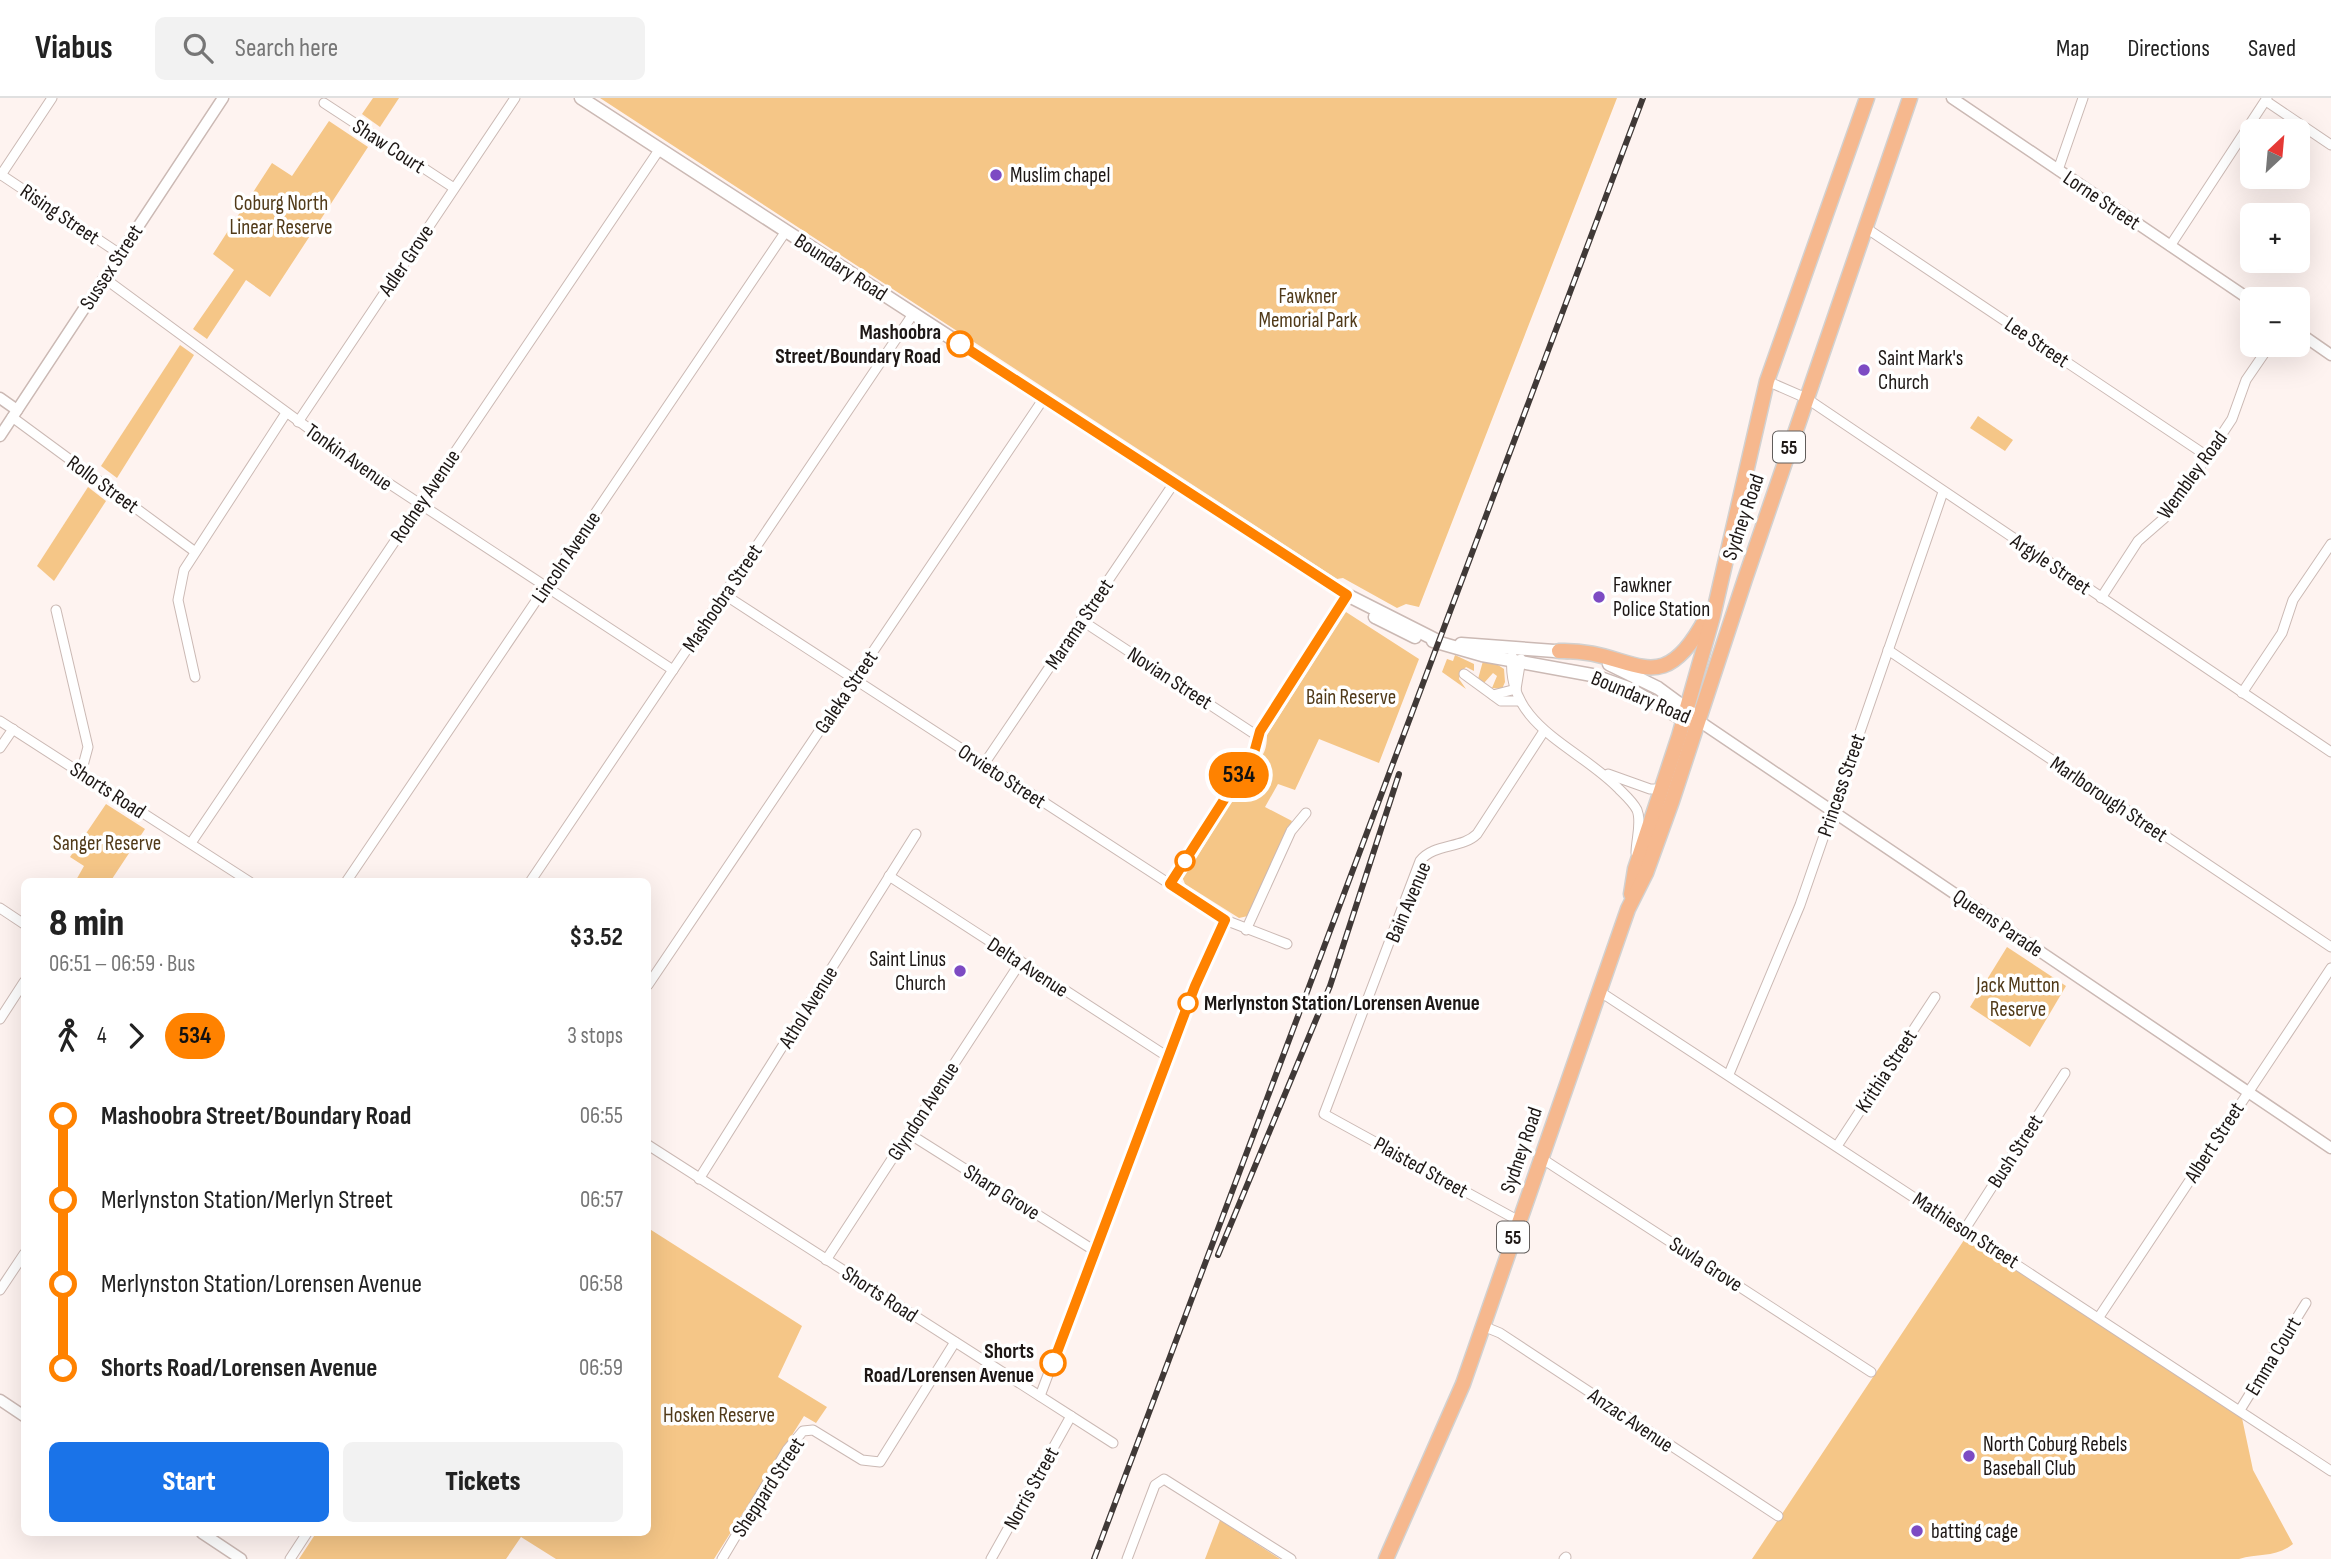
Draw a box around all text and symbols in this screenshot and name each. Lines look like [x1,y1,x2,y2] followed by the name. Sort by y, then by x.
[155,17,645,80] search box
[35,28,113,68] text: Viabus
[179,29,217,67] icon: search
[235,33,338,64] text: Search here
[2056,34,2089,63] text: Map
[2127,34,2210,63] text: Directions
[2248,34,2296,63] text: Saved
[348,114,430,179] street label: Shaw Court
[2240,119,2310,189] north arrow
[2240,119,2310,357] map controls
[1010,163,1110,188] place label: Muslim chapel
[2059,166,2145,235] street label: Lorne Street
[988,167,1004,183] marker: Muslim chapel
[15,179,104,250] street label: Rising Street
[229,191,333,240] park label: Coburg North Linear Reserve
[2240,203,2310,273] button: +
[75,220,148,315] street label: Sussex Street
[373,220,439,301] street label: Adler Grove
[790,228,892,307] street label: Boundary Road
[1258,284,1358,333] park label: Fawkner Memorial Park
[2240,287,2310,357] button: −
[2000,312,2074,373] street label: Lee Street
[775,320,941,369] place label: Mashoobra Street/Boundary Road
[947,331,973,357] marker: Mashoobra Street/Boundary Road
[1878,346,1963,395] place label: Saint Mark's Church
[1856,362,1872,378] marker: Saint Mark's Church
[300,418,397,496] street label: Tonkin Avenue
[2152,426,2233,524] street label: Wembley Road
[1773,432,1805,462] road number: 55
[385,445,466,548] street label: Rodney Avenue
[62,450,143,519] street label: Rollo Street
[1717,471,1770,563] street label: Sydney Road
[527,507,606,608] street label: Lincoln Avenue
[2005,528,2095,600] street label: Argyle Street
[677,540,768,657] street label: Mashoobra Street
[1613,573,1710,622] place label: Fawkner Police Station
[1040,574,1119,674] street label: Marama Street
[1591,589,1607,605] marker: Fawkner Police Station
[1123,642,1217,715] street label: Novian Street
[810,646,883,738] street label: Galeka Street
[1587,665,1694,730] street label: Boundary Road
[1306,685,1396,710] park label: Bain Reserve
[1812,730,1871,840] street label: Princess Street
[953,739,1050,814] street label: Orvieto Street
[2045,751,2172,848] street label: Marlborough Street
[1199,752,1279,798] line badge: 534
[65,757,150,824] street label: Shorts Road
[1223,760,1255,789] text: 534
[53,831,161,856] park label: Sanger Reserve
[1175,851,1195,871] unlabelled marker
[1380,858,1437,946] street label: Bain Avenue
[1948,884,2048,963] street label: Queens Parade
[49,901,124,946] text: 8 min
[569,922,623,953] text: $3.52
[982,932,1073,1003] street label: Delta Avenue
[869,947,946,996] place label: Saint Linus Church
[49,950,195,978] text: 06:51 – 06:59 · Bus
[773,962,843,1054] street label: Athol Avenue
[952,963,968,979] marker: Saint Linus Church
[1975,973,2060,1022] park label: Jack Mutton Reserve
[1204,991,1480,1016] place label: Merlynston Station/Lorensen Avenue
[1178,993,1198,1013] marker: Merlynston Station/Lorensen Avenue
[49,1017,87,1055] icon: walk
[117,1017,155,1055] icon: forward
[179,1021,211,1050] text: 534
[97,1022,107,1050] text: 4
[567,1022,623,1050] text: 3 stops
[1850,1025,1923,1118] street label: Krithia Street
[882,1057,965,1165] street label: Glyndon Avenue
[2179,1097,2250,1188] street label: Albert Street
[101,1101,411,1132] text: Mashoobra Street/Boundary Road
[580,1102,623,1130] text: 06:55
[1495,1104,1548,1196] street label: Sydney Road
[1983,1110,2048,1193] street label: Bush Street
[1369,1131,1472,1203] street label: Plaisted Street
[959,1159,1045,1226] street label: Sharp Grove
[101,1185,393,1216] text: Merlynston Station/Merlyn Street
[580,1186,623,1214] text: 06:57
[1908,1187,2023,1274] street label: Mathieson Street
[1497,1222,1529,1252] road number: 55
[1664,1231,1747,1297] street label: Suvla Grove
[837,1261,922,1328] street label: Shorts Road
[101,1269,422,1300] text: Merlynston Station/Lorensen Avenue
[579,1270,623,1298] text: 06:58
[2240,1312,2307,1400] street label: Emma Court
[864,1339,1034,1388] place label: Shorts Road/Lorensen Avenue
[1040,1350,1066,1376] marker: Shorts Road/Lorensen Avenue
[101,1353,377,1384] text: Shorts Road/Lorensen Avenue
[579,1354,623,1382] text: 06:59
[1583,1382,1678,1458] street label: Anzac Avenue
[663,1403,775,1428] park label: Hosken Reserve
[1983,1432,2127,1481] place label: North Coburg Rebels Baseball Club
[727,1433,810,1542] street label: Sheppard Street
[49,1442,329,1522] button: Start
[343,1442,623,1522] button: Tickets
[999,1443,1064,1534] street label: Norris Street
[1961,1448,1977,1464] marker: North Coburg Rebels Baseball Club
[1931,1519,2018,1544] place label: batting cage
[1909,1523,1925,1539] marker: batting cage

